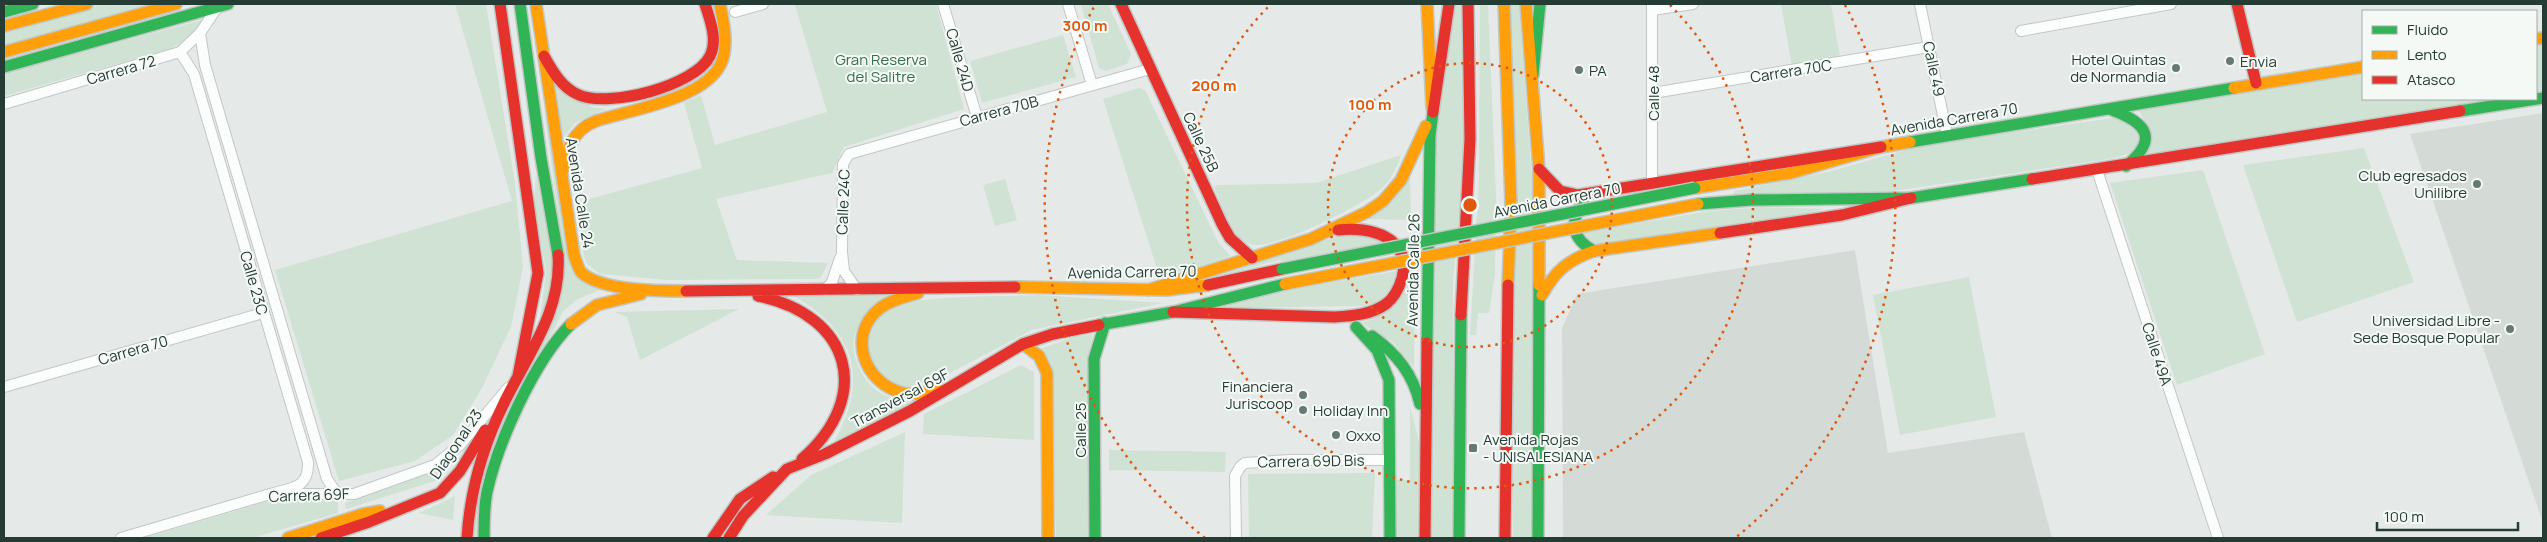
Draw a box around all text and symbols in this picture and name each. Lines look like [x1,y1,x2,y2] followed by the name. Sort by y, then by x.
[2362,10,2537,100] legend
[1063,15,1107,36] text: 300 m
[2407,19,2448,40] text: Fluido
[941,26,979,94] street label: Calle 24D
[1918,40,1950,98] street label: Calle 49
[2407,44,2447,65] text: Lento
[835,49,927,87] park label: Gran Reserva del Salitre
[2070,49,2166,87] place label: Hotel Quintas de Normandia
[84,50,158,90] street label: Carrera 72
[2240,51,2277,72] place label: Envia
[1749,54,1834,88] street label: Carrera 70C
[2224,55,2236,67] marker: Envia
[1589,60,1607,81] place label: PA
[2170,62,2182,74] marker: Hotel Quintas de Normandia
[1573,64,1585,76] marker: PA
[1643,65,1664,121] street label: Calle 48
[2407,69,2455,90] text: Atasco
[1191,75,1237,96] text: 200 m
[957,90,1041,132] street label: Carrera 70B
[1349,94,1391,115] text: 100 m
[1889,97,2019,141] street label: Avenida Carrera 70
[1178,108,1224,176] street label: Calle 25B
[561,136,599,250] street label: Avenida Calle 24
[2359,165,2467,203] place label: Club egresados Unilibre
[831,169,855,235] street label: Calle 24C
[1492,177,1622,223] street label: Avenida Carrera 70
[2471,178,2483,190] marker: Club egresados Unilibre
[1461,196,1479,214] centre of rings
[1402,213,1424,327] street label: Avenida Calle 26
[235,249,273,318] street label: Calle 23C
[1067,260,1197,284] street label: Avenida Carrera 70
[2353,310,2501,348] place label: Universidad Libre - Sede Bosque Popular
[2137,320,2177,389] street label: Calle 49A
[2504,323,2516,335] marker: Universidad Libre - Sede Bosque Popular
[96,330,170,370] street label: Carrera 70
[847,363,953,433] street label: Transversal 69F
[1222,376,1293,414] place label: Financiera Juriscoop
[1297,389,1309,401] marker: Financiera Juriscoop
[1313,400,1388,421] place label: Holiday Inn
[1070,402,1091,458] street label: Calle 25
[1297,404,1309,416] marker: Holiday Inn
[425,405,487,483] street label: Diagonal 23
[1346,425,1381,446] place label: Oxxo
[1330,429,1342,441] marker: Oxxo
[1483,429,1594,467] place label: Avenida Rojas - UNISALESIANA
[1467,442,1479,454] marker: Avenida Rojas - UNISALESIANA
[1257,450,1365,472] street label: Carrera 69D Bis
[268,483,350,507] street label: Carrera 69F
[2377,500,2518,532] scale bar
[2384,506,2424,527] text: 100 m

